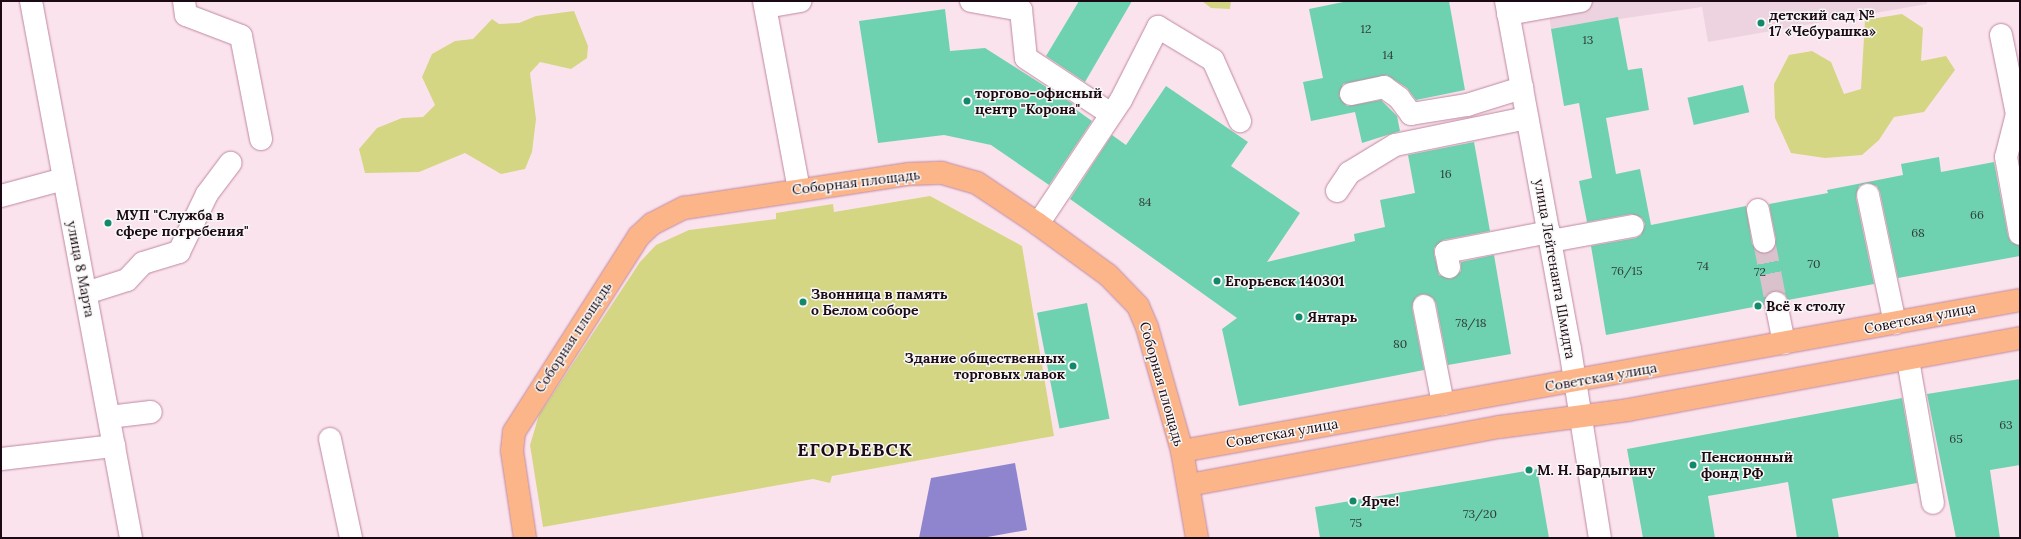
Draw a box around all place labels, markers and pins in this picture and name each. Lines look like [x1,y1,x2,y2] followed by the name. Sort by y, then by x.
[1769,7,1876,40] place label: детский сад № 17 «Чебурашка»
[1756,18,1766,28] marker: детский сад № 17 «Чебурашка»
[975,85,1102,118] place label: торгово-офисный центр "Корона"
[962,96,972,106] marker: торгово-офисный центр "Корона"
[116,207,248,240] place label: МУП "Служба в сфере погребения"
[103,218,113,228] marker: МУП "Служба в сфере погребения"
[1225,273,1344,289] place label: Егорьевск 140301
[1212,276,1222,286] marker: Егорьевск 140301
[811,286,948,318] place label: Звонница в память о Белом соборе
[798,297,808,307] marker: Звонница в память о Белом соборе
[1766,298,1845,314] place label: Всё к столу
[1753,301,1763,311] marker: Всё к столу
[1307,309,1358,325] place label: Янтарь
[1294,312,1304,322] marker: Янтарь
[905,350,1065,382] place label: Здание общественных торговых лавок
[1068,361,1078,371] marker: Здание общественных торговых лавок
[1701,449,1793,482] place label: Пенсионный фонд РФ
[1688,460,1698,470] marker: Пенсионный фонд РФ
[1537,462,1655,478] place label: М. Н. Бардыгину
[1524,465,1534,475] marker: М. Н. Бардыгину
[1361,493,1399,509] place label: Ярче!
[1348,496,1358,506] marker: Ярче!

